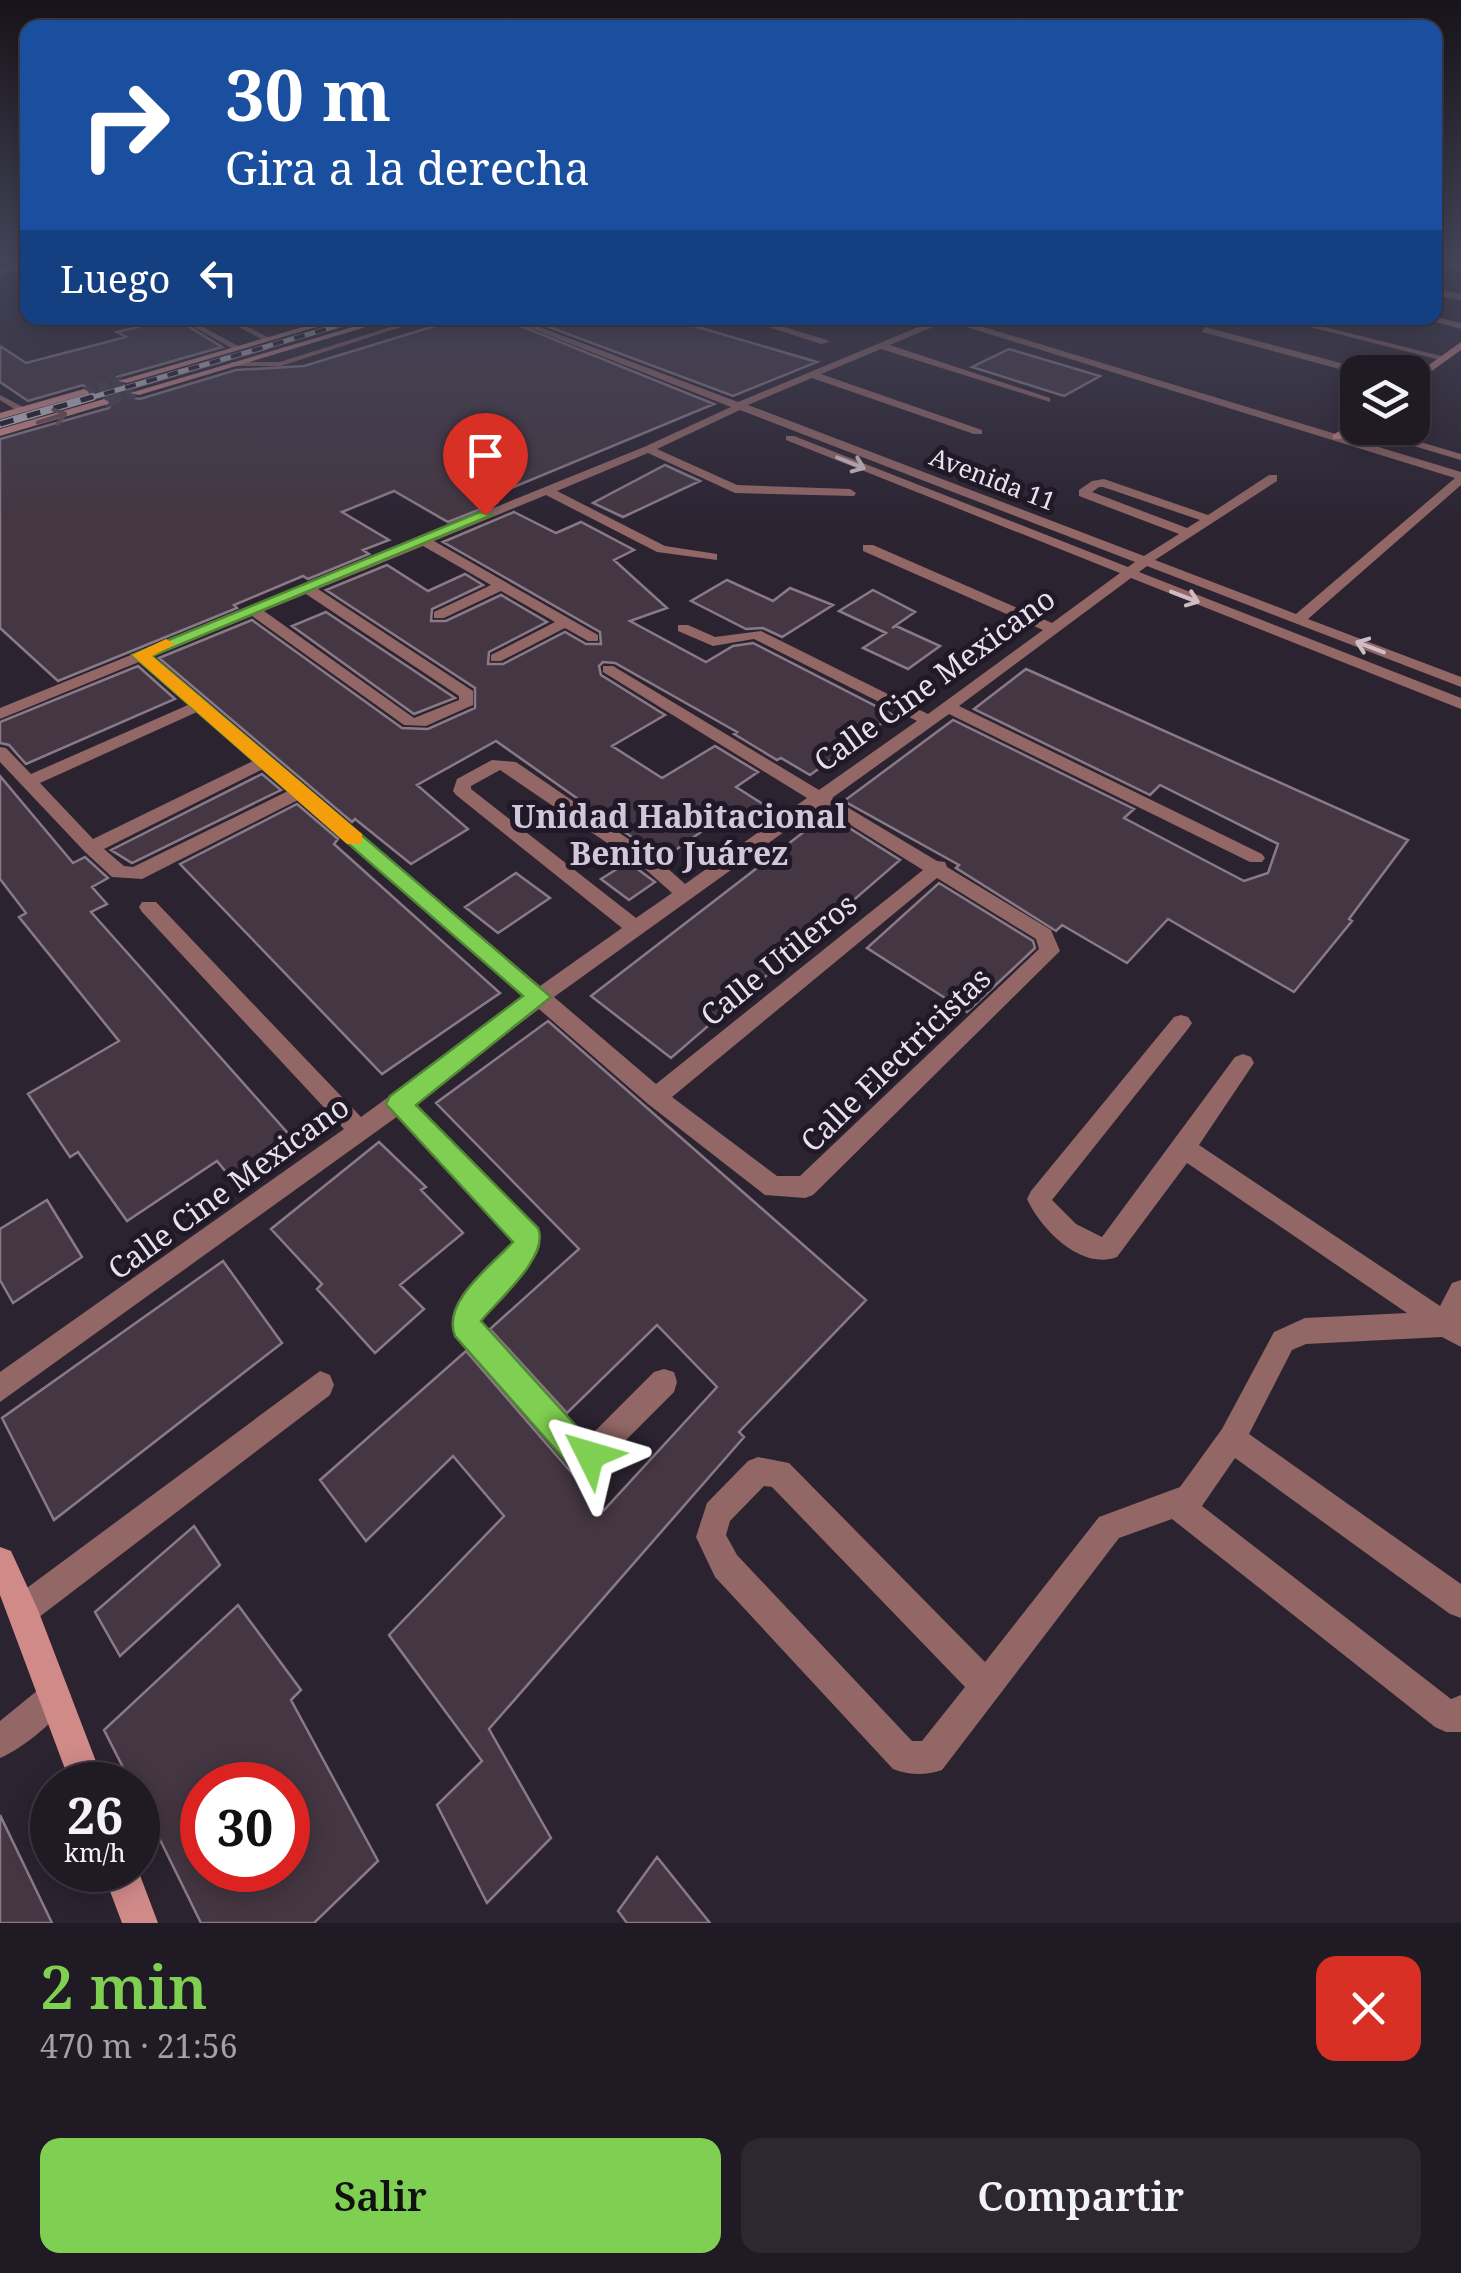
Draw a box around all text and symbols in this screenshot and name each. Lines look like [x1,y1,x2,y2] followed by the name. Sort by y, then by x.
[225,46,391,142] text: 30 m
[60,60,190,190] icon: right
[225,137,590,198] text: Gira a la derecha
[191,250,246,305] icon: left
[60,252,171,304] text: Luego
[1340,355,1430,445] map controls
[1340,355,1430,445] button: layers
[36,408,67,426] one-way arrow
[443,413,528,516] pin
[458,428,513,483] icon: arrive
[925,438,1061,518] street label: Avenida 11
[835,455,865,473] one-way arrow
[805,578,1063,780] street label: Calle Cine Mexicano
[1169,589,1199,607] one-way arrow
[1355,637,1385,655] one-way arrow
[512,794,846,874] district label: Unidad Habitacional Benito Juárez
[691,883,865,1035] street label: Calle Utileros
[791,958,999,1160] street label: Calle Electricistas
[99,1086,357,1288] street label: Calle Cine Mexicano
[538,1403,642,1507] position arrow
[180,1762,310,1892] speed limit sign: 30
[67,1781,123,1849] text: 26
[64,1835,126,1869] text: km/h
[40,1945,208,2027] text: 2 min
[1316,1956,1421,2061] button: close
[40,2024,238,2067] text: 470 m · 21:56
[40,2138,721,2253] button: Salir
[741,2138,1421,2253] button: Compartir

